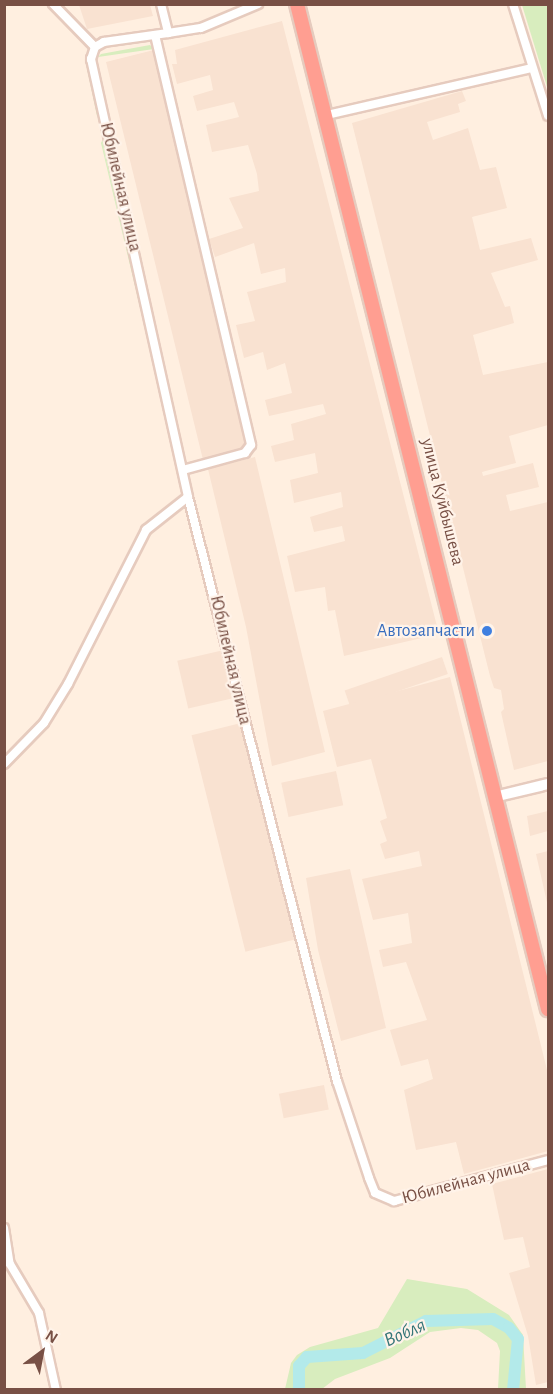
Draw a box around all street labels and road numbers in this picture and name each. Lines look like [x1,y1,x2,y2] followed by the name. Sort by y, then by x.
[95,120,145,254] street label: Юбилейная улица
[416,436,468,568] street label: улица Куйбышева
[205,593,255,727] street label: Юбилейная улица
[399,1154,533,1210] street label: Юбилейная улица

